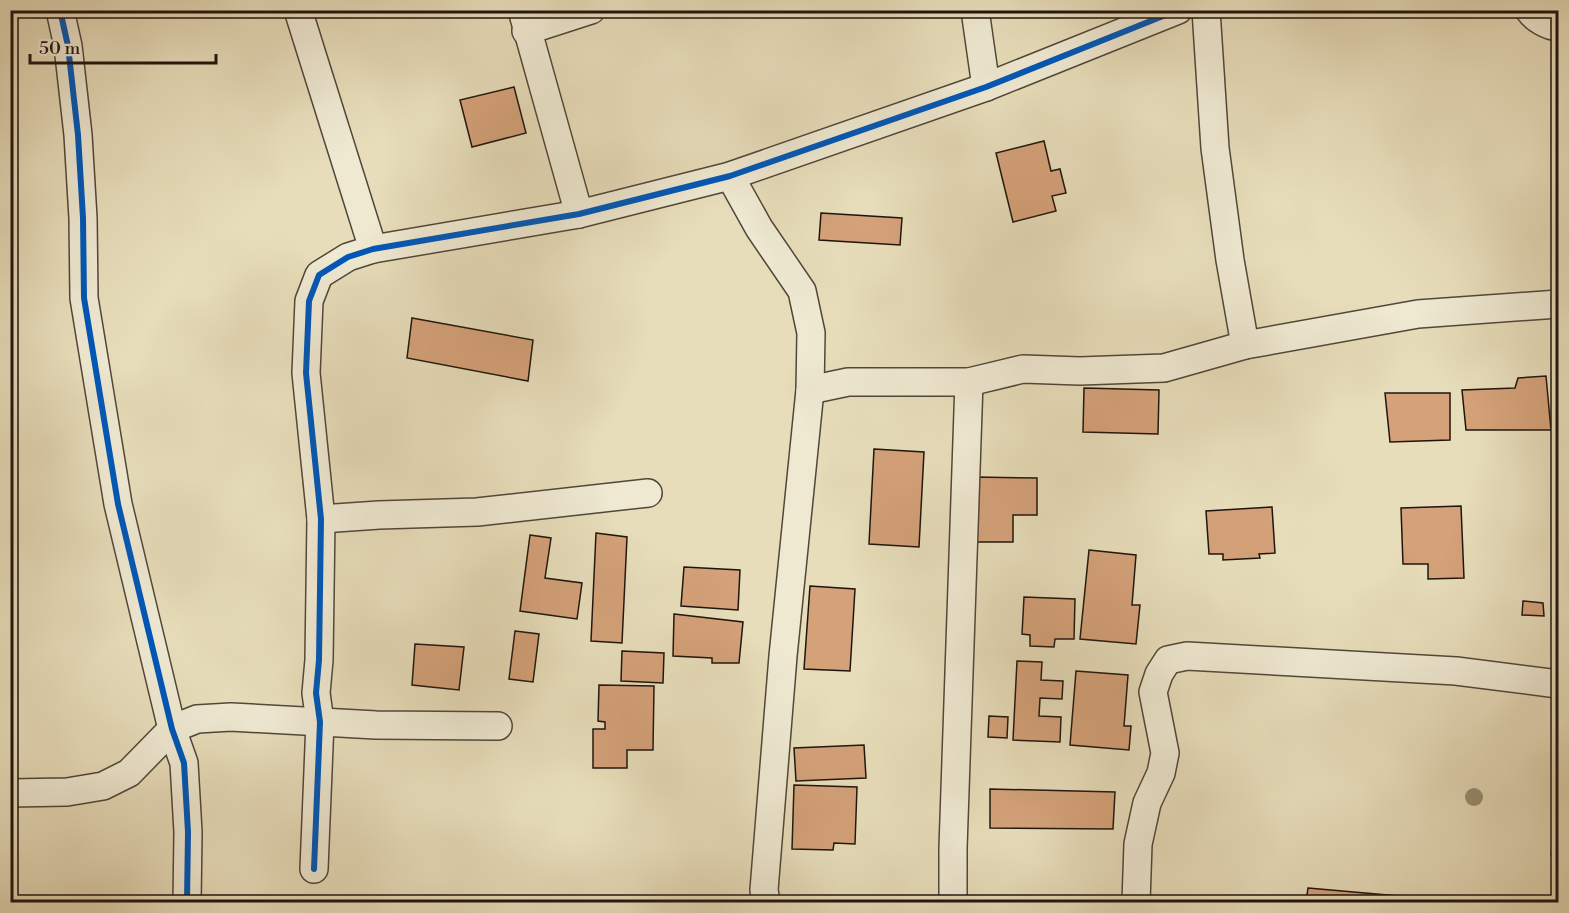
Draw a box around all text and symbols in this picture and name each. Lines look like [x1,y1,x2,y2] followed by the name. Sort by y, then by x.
[30,27,216,65] scale bar
[39,37,81,60] text: 50 m

